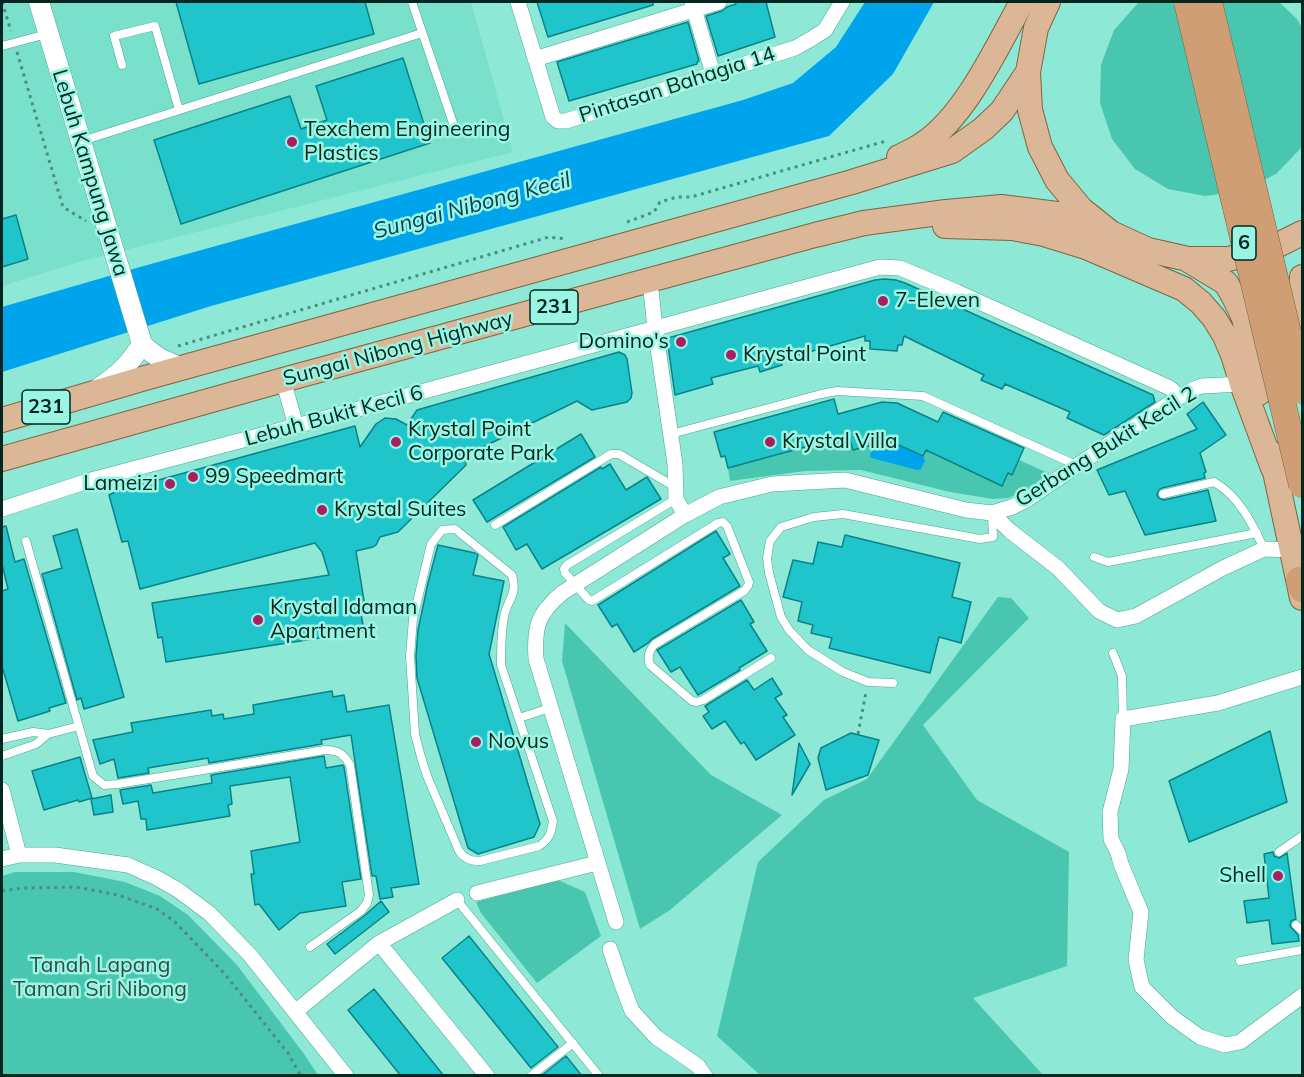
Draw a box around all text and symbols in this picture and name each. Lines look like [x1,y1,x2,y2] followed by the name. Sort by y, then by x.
[576,41,778,129] street label: Pintasan Bahagia 14
[47,67,133,279] street label: Lebuh Kampung Jawa
[304,117,511,167] place label: Texchem Engineering Plastics
[285,135,299,149] marker: Texchem Engineering Plastics
[370,167,574,245] water label: Sungai Nibong Kecil
[1232,226,1256,260] road number: 6
[895,288,980,314] place label: 7-Eleven
[530,290,578,324] road number: 231
[876,294,890,308] marker: 7-Eleven
[280,306,516,392] street label: Sungai Nibong Highway
[579,329,669,355] place label: Domino's
[674,335,688,349] marker: Domino's
[743,342,866,368] place label: Krystal Point
[724,348,738,362] marker: Krystal Point
[242,380,426,452] street label: Lebuh Bukit Kecil 6
[1011,381,1201,513] street label: Gerbang Bukit Kecil 2
[22,390,70,424] road number: 231
[408,417,554,467] place label: Krystal Point Corporate Park
[782,429,897,455] place label: Krystal Villa
[389,435,403,449] marker: Krystal Point Corporate Park
[763,435,777,449] marker: Krystal Villa
[205,464,343,490] place label: 99 Speedmart
[186,470,200,484] marker: 99 Speedmart
[83,471,158,497] place label: Lameizi
[163,477,177,491] marker: Lameizi
[334,497,467,523] place label: Krystal Suites
[315,503,329,517] marker: Krystal Suites
[270,595,417,645] place label: Krystal Idaman Apartment
[251,613,265,627] marker: Krystal Idaman Apartment
[488,729,549,755] place label: Novus
[469,735,483,749] marker: Novus
[1219,863,1266,889] place label: Shell
[1271,869,1285,883] marker: Shell
[13,953,187,1003] park label: Tanah Lapang Taman Sri Nibong

